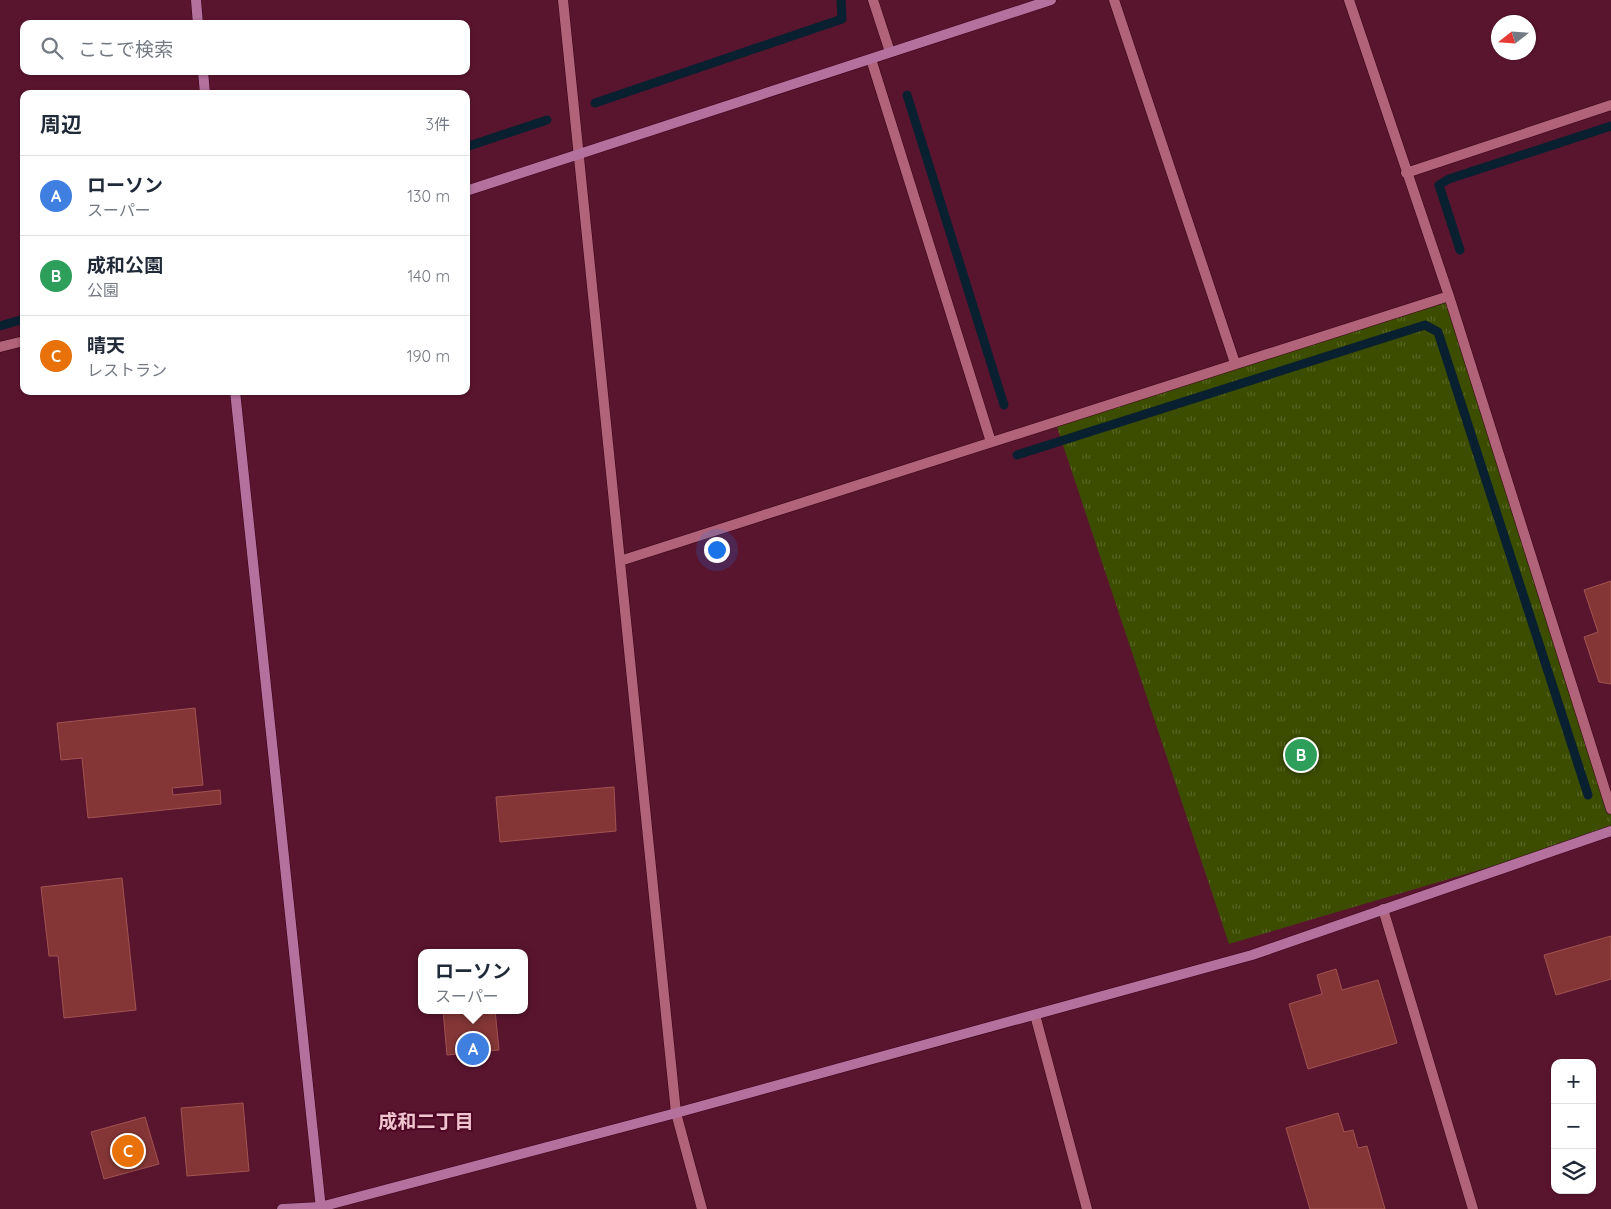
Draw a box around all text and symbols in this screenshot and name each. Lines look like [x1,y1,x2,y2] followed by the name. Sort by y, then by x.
[1491,15,1536,60] north arrow
[20,20,470,75] search box
[38,34,66,62] icon: search
[78,37,173,61] text: ここで検索
[40,111,82,137] text: 周辺
[426,114,450,134] text: 3件
[87,173,163,197] text: ローソン
[51,186,61,206] text: A
[407,186,450,206] text: 130 m
[87,200,151,220] text: スーパー
[87,253,163,277] text: 成和公園
[51,266,61,286] text: B
[407,266,450,286] text: 140 m
[87,280,119,300] text: 公園
[87,333,125,357] text: 晴天
[51,346,61,366] text: C
[407,346,450,366] text: 190 m
[87,360,167,380] text: レストラン
[704,537,730,563] your location
[1285,736,1317,774] pin: B
[418,949,528,1014] popup
[435,959,511,983] text: ローソン
[435,986,499,1006] text: スーパー
[457,1030,489,1068] pin: A
[1551,1059,1596,1194] map controls
[1551,1059,1596,1104] button: +
[1551,1104,1596,1149] button: −
[378,1109,474,1133] district label: 成和二丁目
[112,1132,144,1170] pin: C
[1551,1149,1596,1194] button: layers

